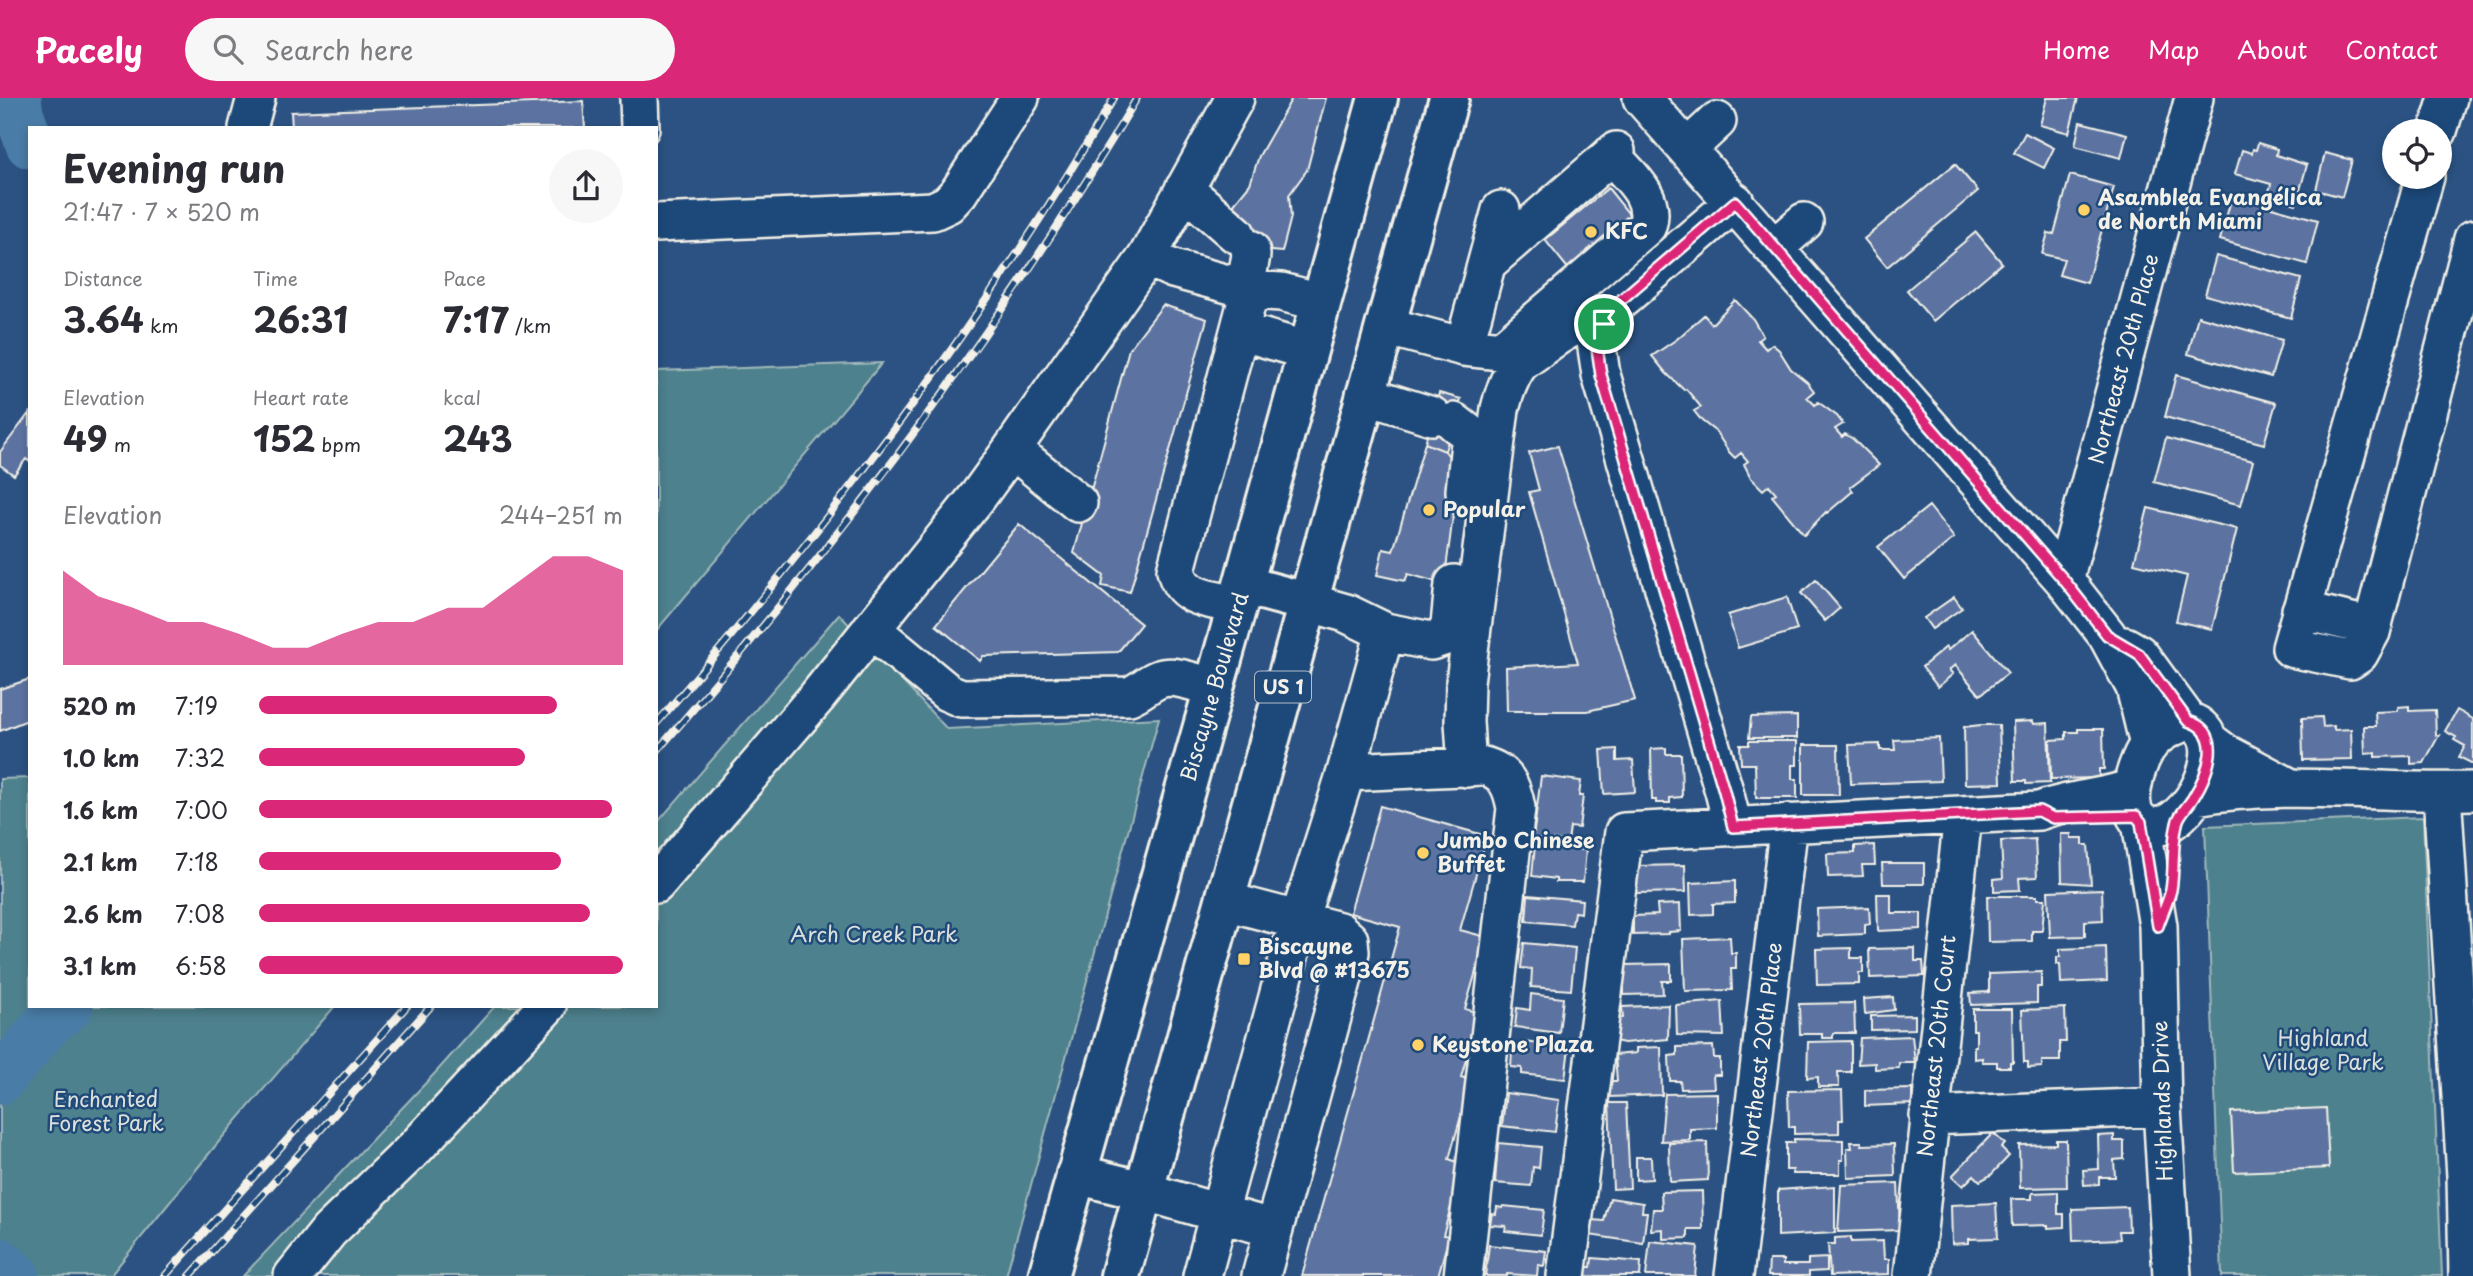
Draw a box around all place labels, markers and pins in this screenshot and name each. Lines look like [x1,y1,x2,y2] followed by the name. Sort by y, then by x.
[2098,180,2323,236] place label: Asamblea Evangélica de North Miami
[2076,202,2092,218] marker: Asamblea Evangélica de North Miami
[1605,214,1648,246] place label: KFC
[1583,224,1599,240] marker: KFC
[1574,294,1634,354] pin
[1443,492,1526,524] place label: Popular
[1421,502,1437,518] marker: Popular
[1437,823,1595,879] place label: Jumbo Chinese Buffet
[1415,845,1431,861] marker: Jumbo Chinese Buffet
[1258,929,1410,985] place label: Biscayne Blvd @ #13675
[1236,951,1252,967] marker: Biscayne Blvd @ #13675
[1432,1027,1594,1059] place label: Keystone Plaza
[1410,1037,1426,1053] marker: Keystone Plaza

